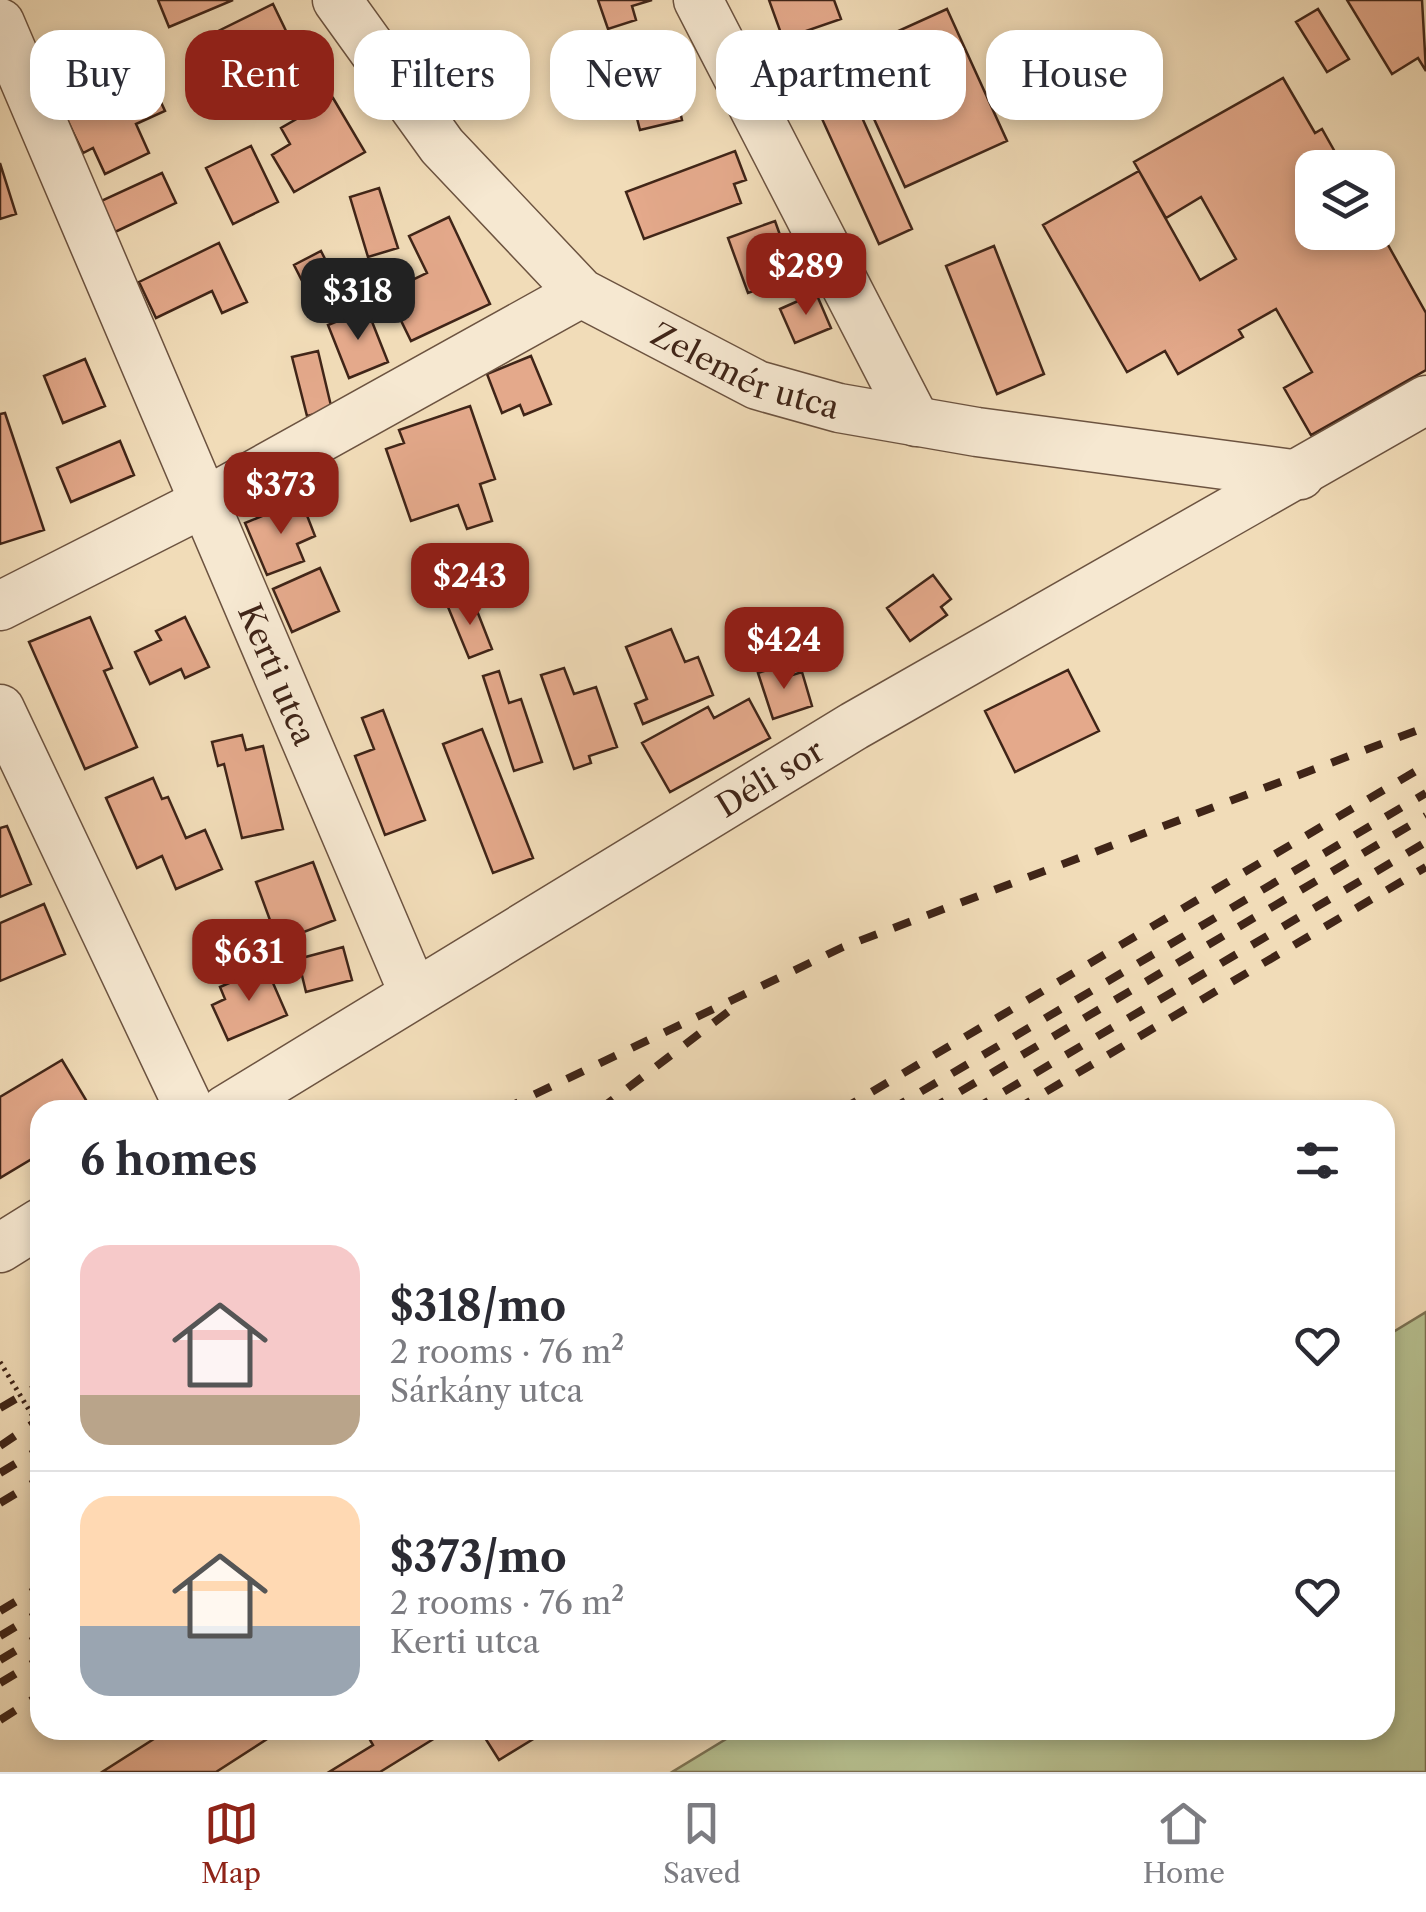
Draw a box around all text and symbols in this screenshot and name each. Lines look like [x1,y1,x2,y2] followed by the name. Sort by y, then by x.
[30,30,165,120] chip: Buy
[185,30,334,120] chip: Rent
[354,30,530,120] chip: Filters
[550,30,696,120] chip: New
[716,30,966,120] chip: Apartment
[986,30,1163,120] chip: House
[1295,150,1395,250] map controls
[1295,150,1395,250] button: layers
[747,233,865,318] pin: $289
[768,246,844,285] text: $289
[299,258,417,343] pin: $318
[323,271,393,310] text: $318
[645,314,844,427] street label: Zelemér utca
[222,452,340,537] pin: $373
[246,465,316,504] text: $373
[411,543,529,628] pin: $243
[433,556,507,595] text: $243
[230,598,325,751] street label: Kerti utca
[725,607,843,692] pin: $424
[747,620,821,659] text: $424
[709,730,831,825] street label: Déli sor
[190,919,308,1004] pin: $631
[214,932,284,971] text: $631
[1290,1133,1345,1188] icon: filters
[80,1134,258,1186] text: 6 homes
[390,1280,566,1332] text: $318/mo
[160,1285,280,1405] icon: home
[1290,1318,1345,1373] icon: heart
[390,1332,624,1371] text: 2 rooms · 76 m²
[390,1371,583,1410] text: Sárkány utca
[390,1531,567,1583] text: $373/mo
[160,1536,280,1656] icon: home
[1290,1569,1345,1624] icon: heart
[390,1583,624,1622] text: 2 rooms · 76 m²
[390,1622,540,1661] text: Kerti utca
[201,1796,261,1890] tab: Map
[663,1796,741,1890] tab: Saved
[1143,1796,1225,1890] tab: Home

